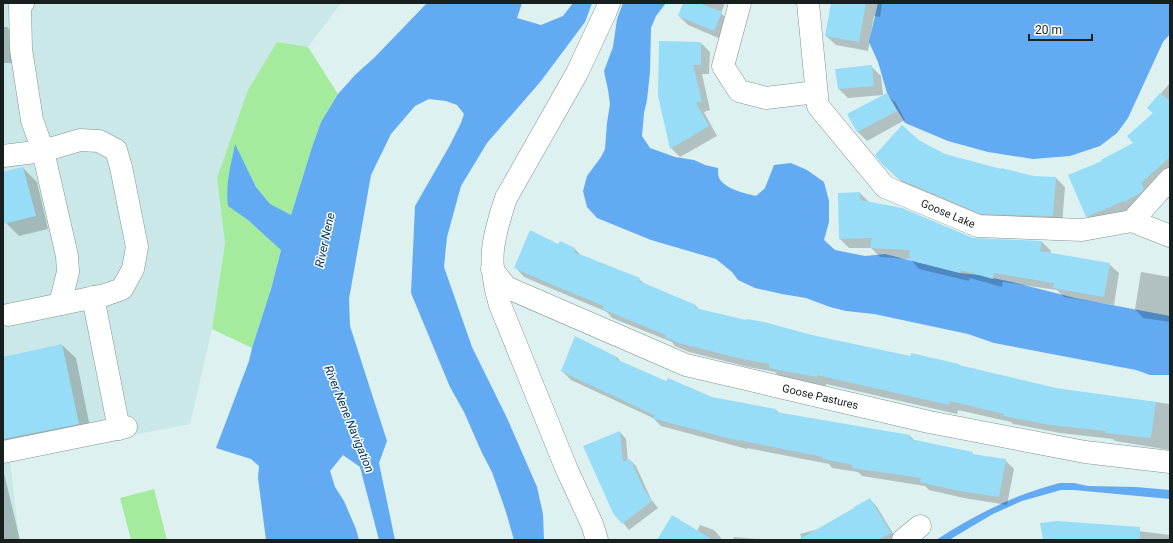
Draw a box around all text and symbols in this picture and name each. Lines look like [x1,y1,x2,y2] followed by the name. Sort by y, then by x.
[1029,16,1092,42] scale bar
[1035,23,1062,37] text: 20 m
[919,196,977,231] street label: Goose Lake
[312,211,338,269] water label: River Nene
[321,363,377,475] water label: River Nene Navigation
[781,381,860,412] street label: Goose Pastures

